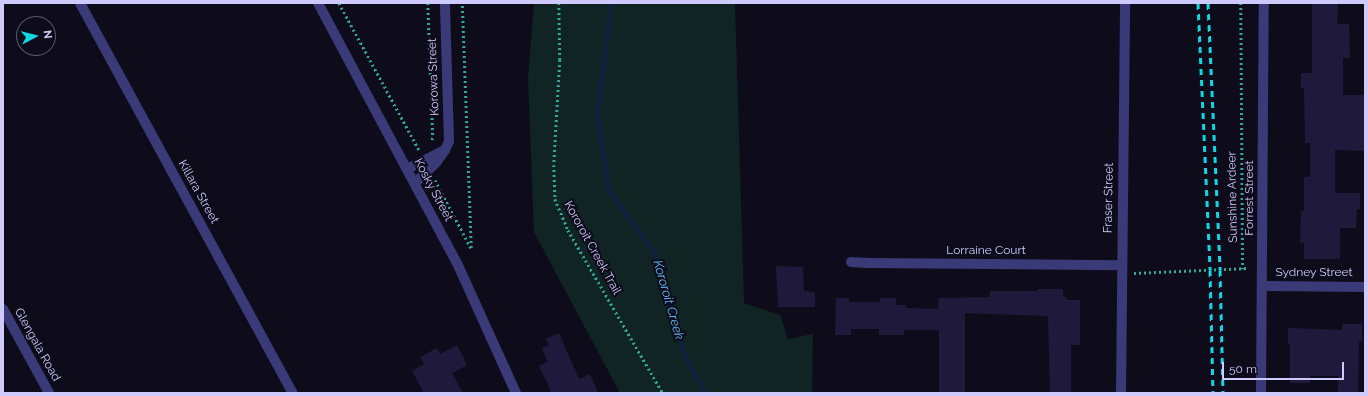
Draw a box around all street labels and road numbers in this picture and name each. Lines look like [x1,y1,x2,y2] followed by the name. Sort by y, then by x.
[425,38,443,116] street label: Korowa Street
[1225,151,1241,243] street label: Sunshine Ardeer
[410,156,456,224] street label: Kosky Street
[175,158,221,226] street label: Killara Street
[1243,160,1257,236] street label: Forrest Street
[1101,163,1117,233] street label: Fraser Street
[560,199,624,297] street label: Kororoit Creek Trail
[946,244,1026,258] street label: Lorraine Court
[1275,266,1353,280] street label: Sydney Street
[11,306,63,384] street label: Glengala Road

